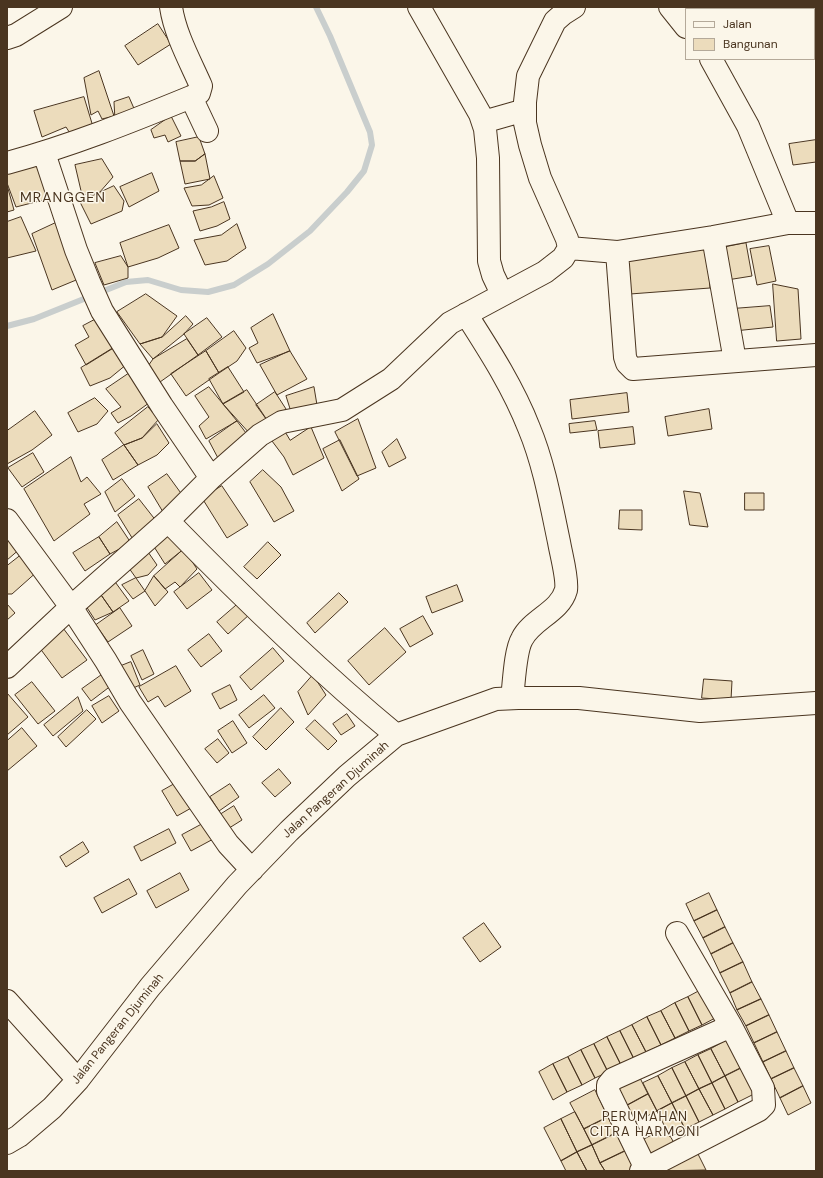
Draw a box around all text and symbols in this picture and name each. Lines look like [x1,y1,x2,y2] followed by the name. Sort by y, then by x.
[685,8,815,60] legend
[723,16,752,32] text: Jalan
[723,36,778,52] text: Bangunan
[20,190,106,206] district label: MRANGGEN
[280,738,392,842] street label: Jalan Pangeran Djuminah
[69,971,167,1087] street label: Jalan Pangeran Djuminah
[590,1110,700,1141] district label: PERUMAHAN CITRA HARMONI

